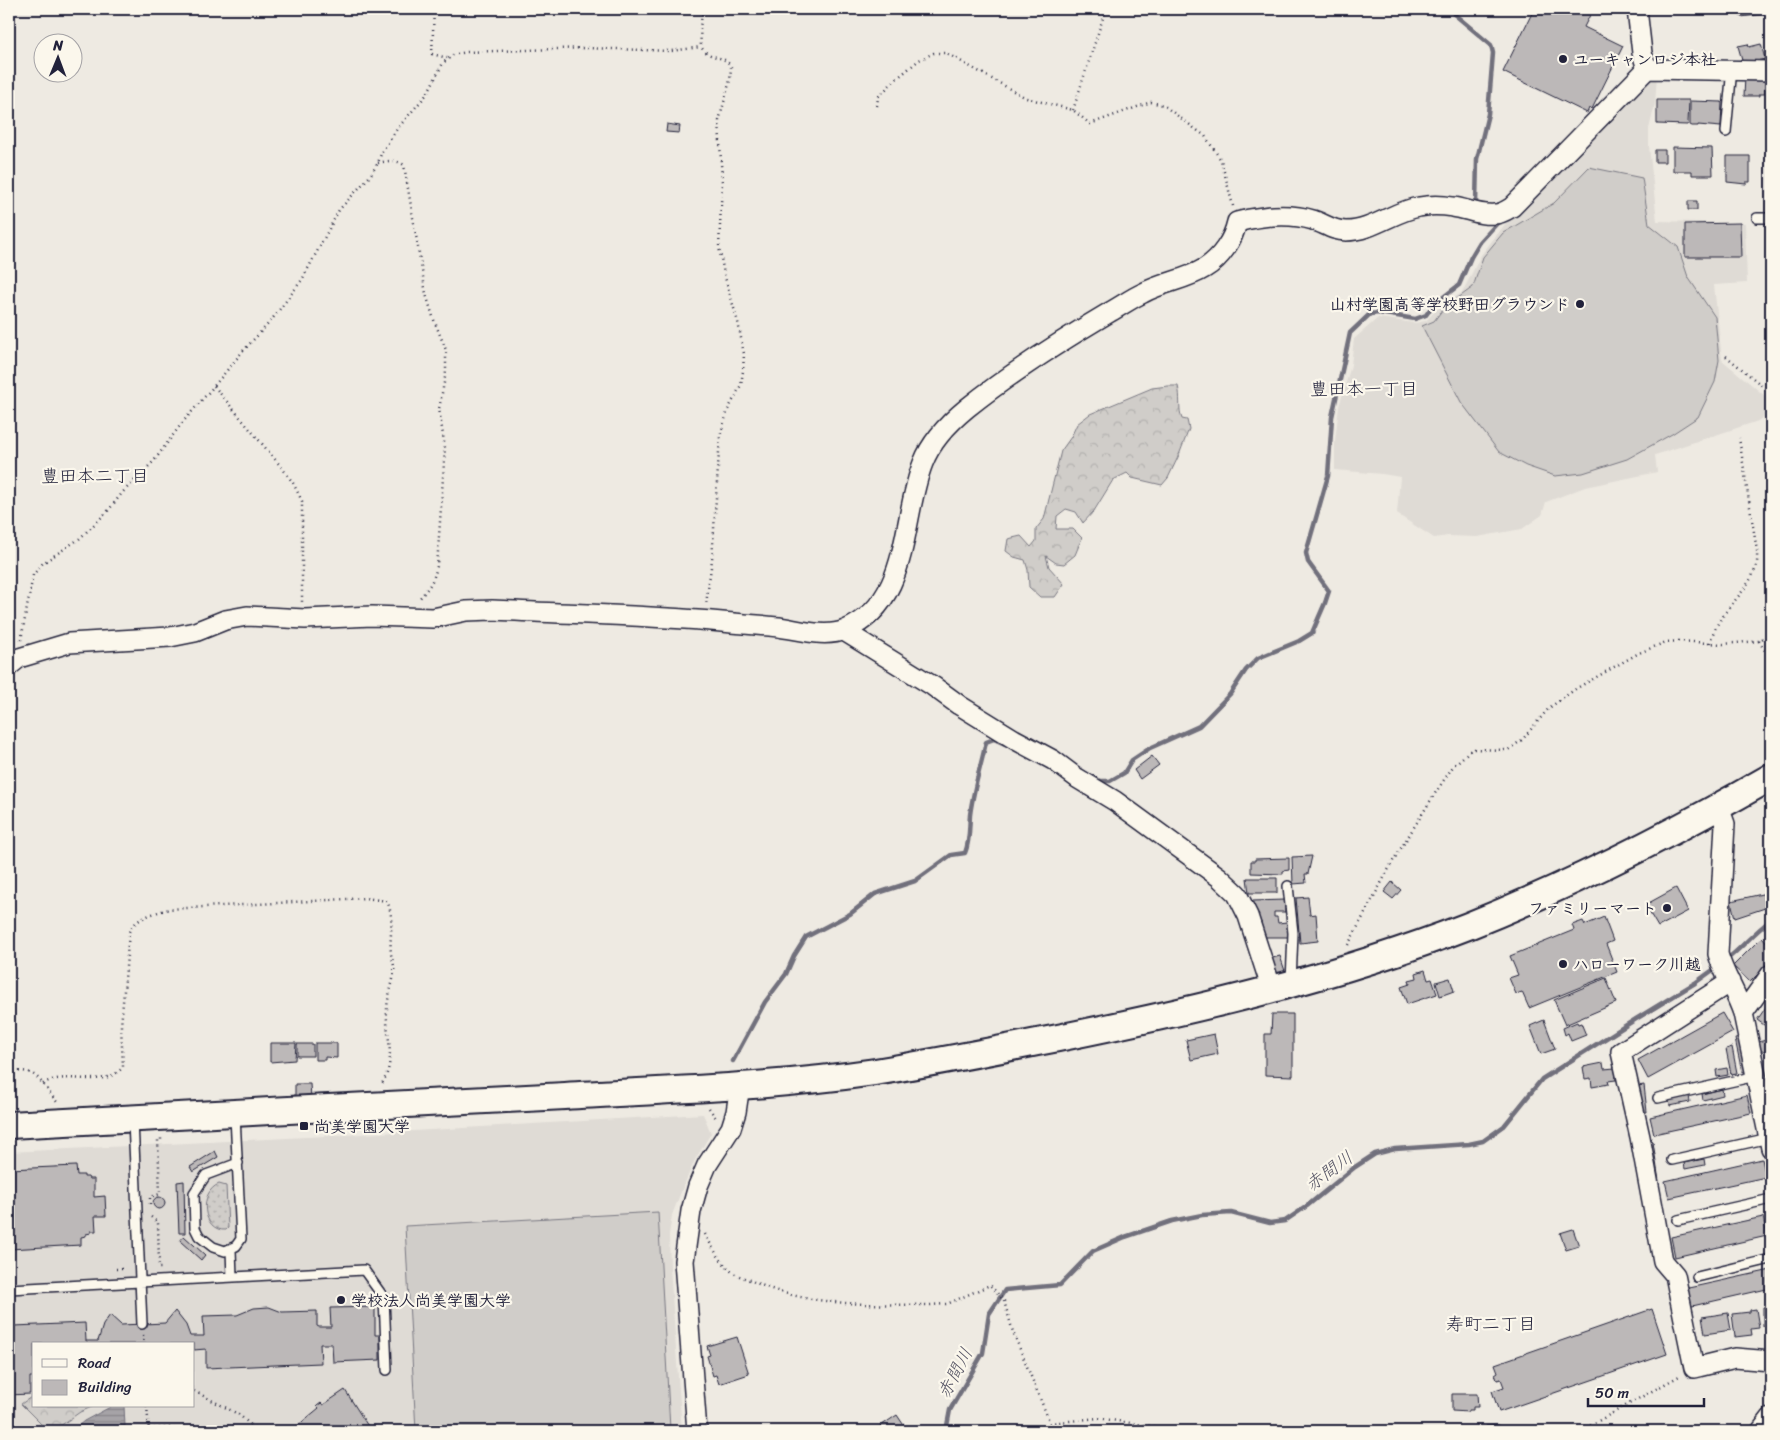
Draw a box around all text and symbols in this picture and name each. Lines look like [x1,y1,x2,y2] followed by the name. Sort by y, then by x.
[32,32,82,82] north arrow
[52,33,64,58] text: N
[1573,45,1716,74] place label: ユーキャンロジ本社
[1557,53,1569,65] marker: ユーキャンロジ本社
[1330,290,1570,319] place label: 山村学園高等学校野田グラウンド
[1574,298,1586,310] marker: 山村学園高等学校野田グラウンド
[1310,373,1418,405] district label: 豊田本一丁目
[41,460,149,492] district label: 豊田本二丁目
[1528,894,1657,923] place label: ファミリーマート
[1661,902,1673,914] marker: ファミリーマート
[1573,950,1701,979] place label: ハローワーク川越
[1557,958,1569,970] marker: ハローワーク川越
[314,1112,410,1141] place label: 尚美学園大学
[298,1120,310,1132] marker: 尚美学園大学
[1298,1142,1360,1200] water label: 赤間川
[351,1286,511,1315] place label: 学校法人尚美学園大学
[335,1294,347,1306] marker: 学校法人尚美学園大学
[1446,1308,1536,1340] district label: 寿町二丁目
[32,1342,195,1408] legend
[928,1342,982,1404] water label: 赤間川
[78,1350,111,1376] text: Road
[78,1374,132,1400] text: Building
[1588,1375,1704,1407] scale bar
[1595,1380,1630,1406] text: 50 m

